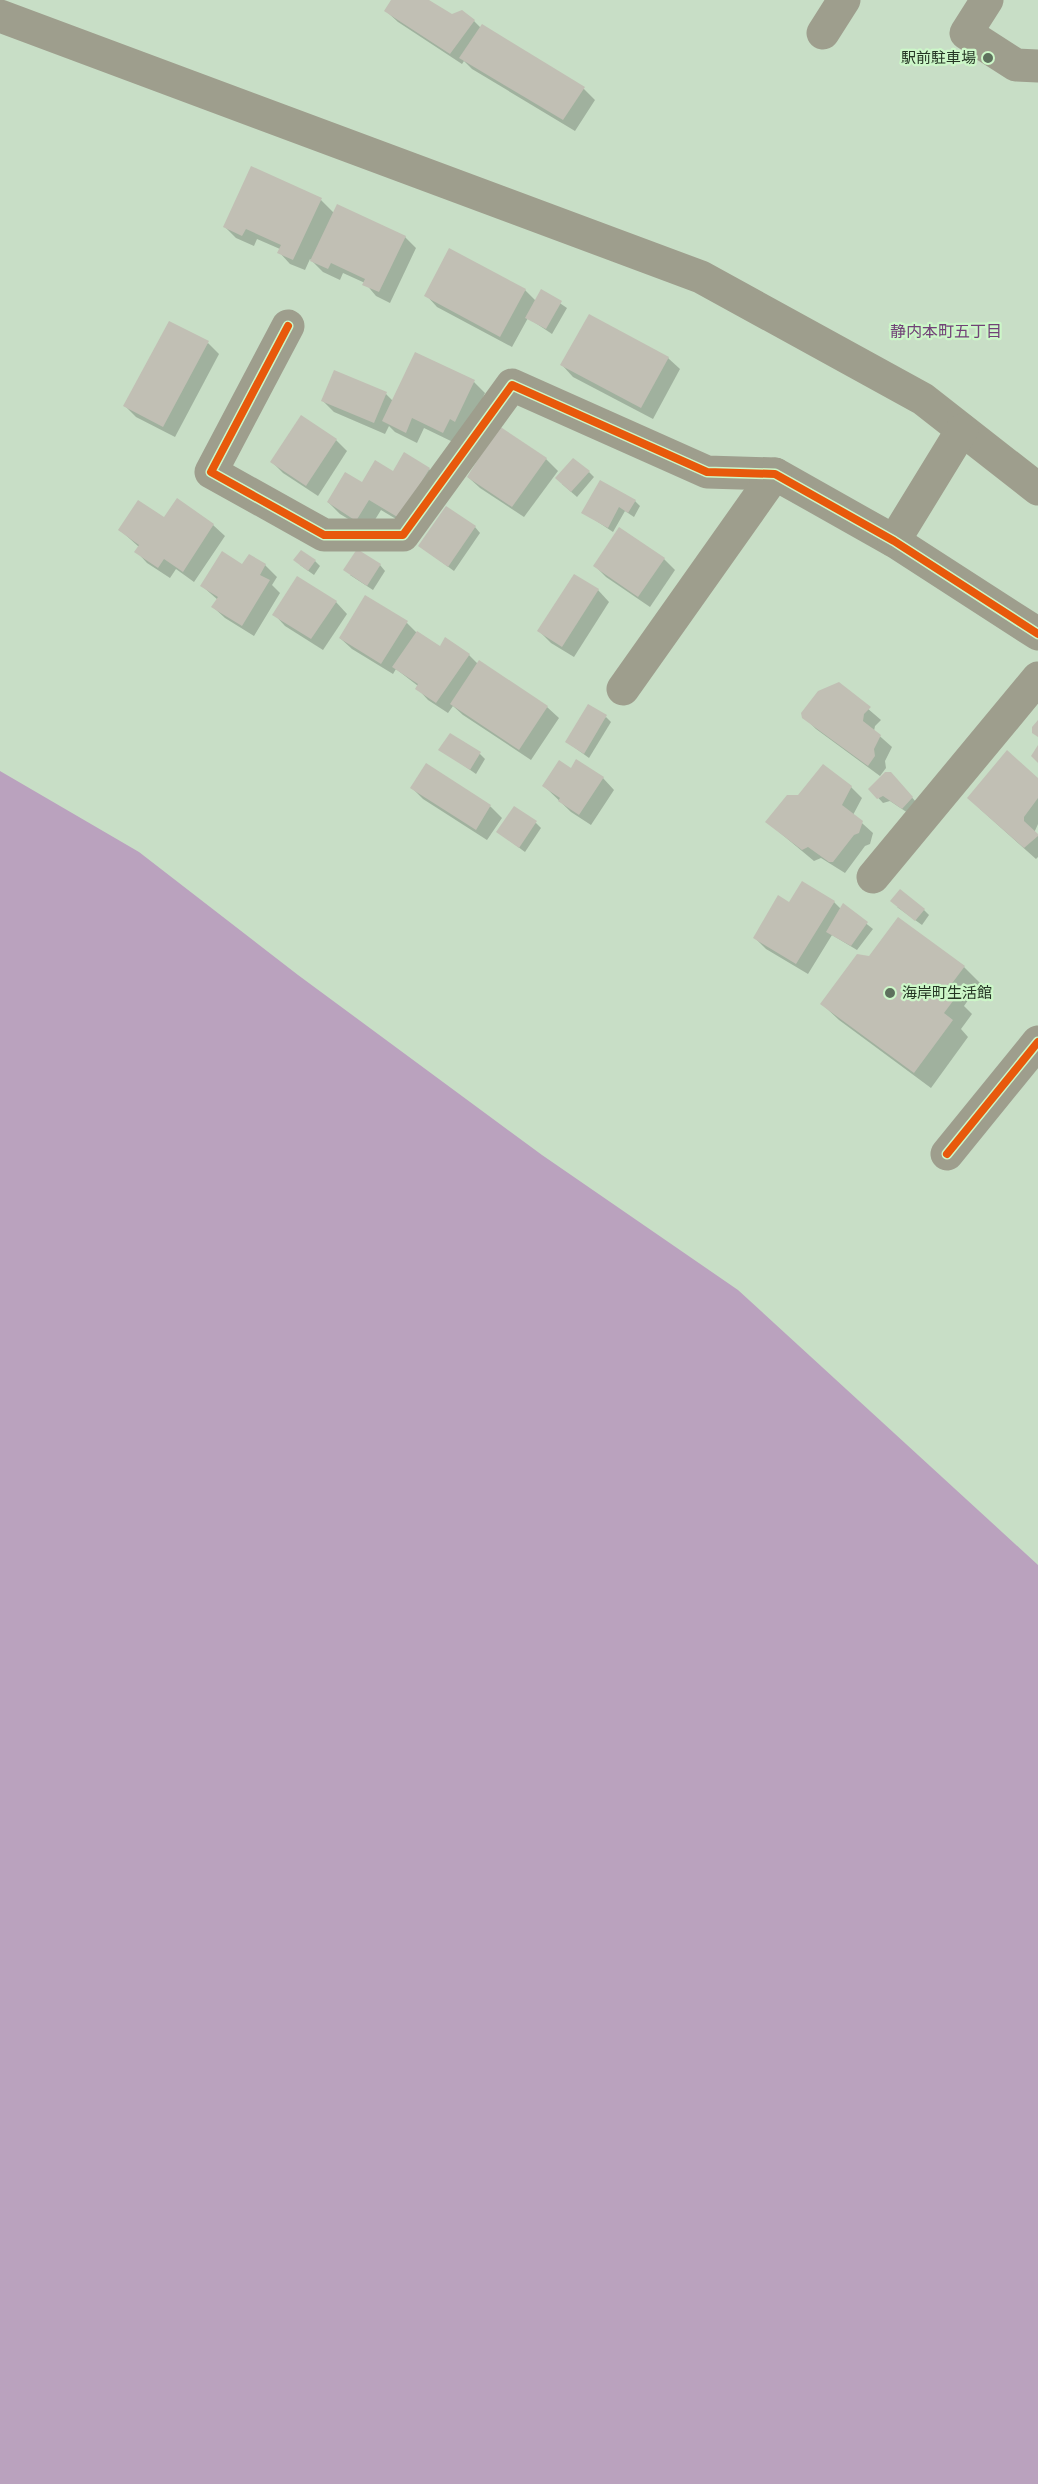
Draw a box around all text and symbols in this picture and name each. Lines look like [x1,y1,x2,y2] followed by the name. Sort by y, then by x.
[901,48,976,68] place label: 駅前駐車場
[981,51,995,65] marker: 駅前駐車場
[890,321,1002,343] district label: 静内本町五丁目
[902,983,992,1003] place label: 海岸町生活館
[883,986,897,1000] marker: 海岸町生活館

